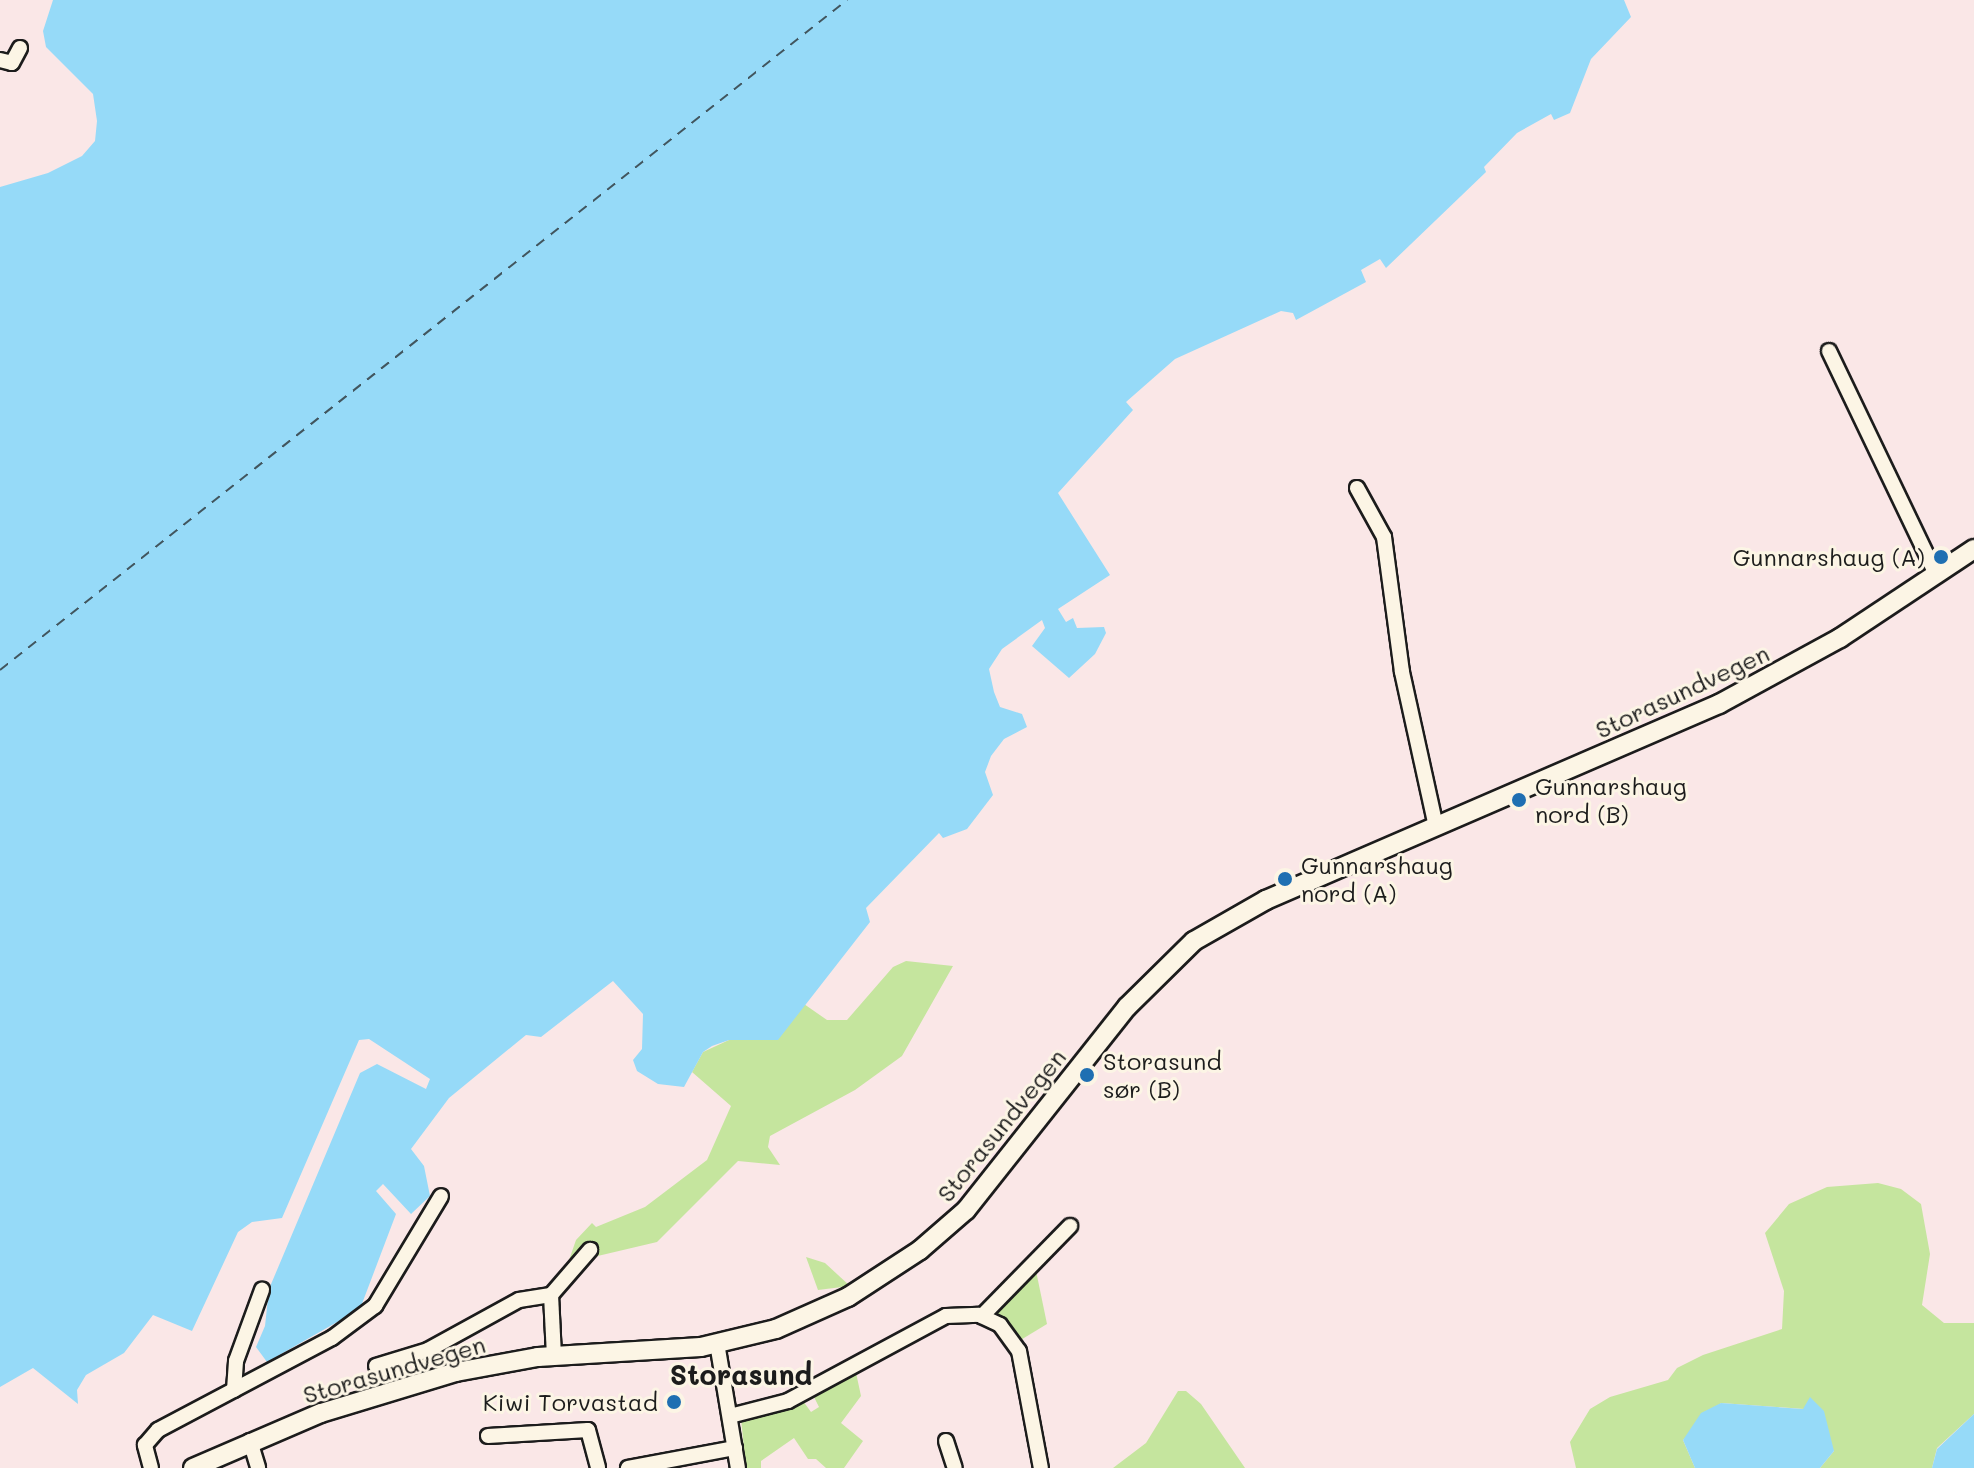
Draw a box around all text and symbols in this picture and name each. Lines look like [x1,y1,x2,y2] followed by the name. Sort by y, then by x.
[1733,543,1925,571] place label: Gunnarshaug (A)
[1932,548,1950,566] marker: Gunnarshaug (A)
[1591,638,1773,744] street label: Storasundvegen
[1535,772,1687,828] place label: Gunnarshaug nord (B)
[1510,791,1528,809] marker: Gunnarshaug nord (B)
[1301,851,1453,907] place label: Gunnarshaug nord (A)
[1276,870,1294,888] marker: Gunnarshaug nord (A)
[931,1043,1071,1207] street label: Storasundvegen
[1103,1047,1222,1103] place label: Storasund sør (B)
[1078,1066,1096,1084] marker: Storasund sør (B)
[300,1329,488,1409] street label: Storasundvegen
[670,1357,812,1391] district label: Storasund
[483,1388,658,1416] place label: Kiwi Torvastad
[665,1393,683,1411] marker: Kiwi Torvastad

